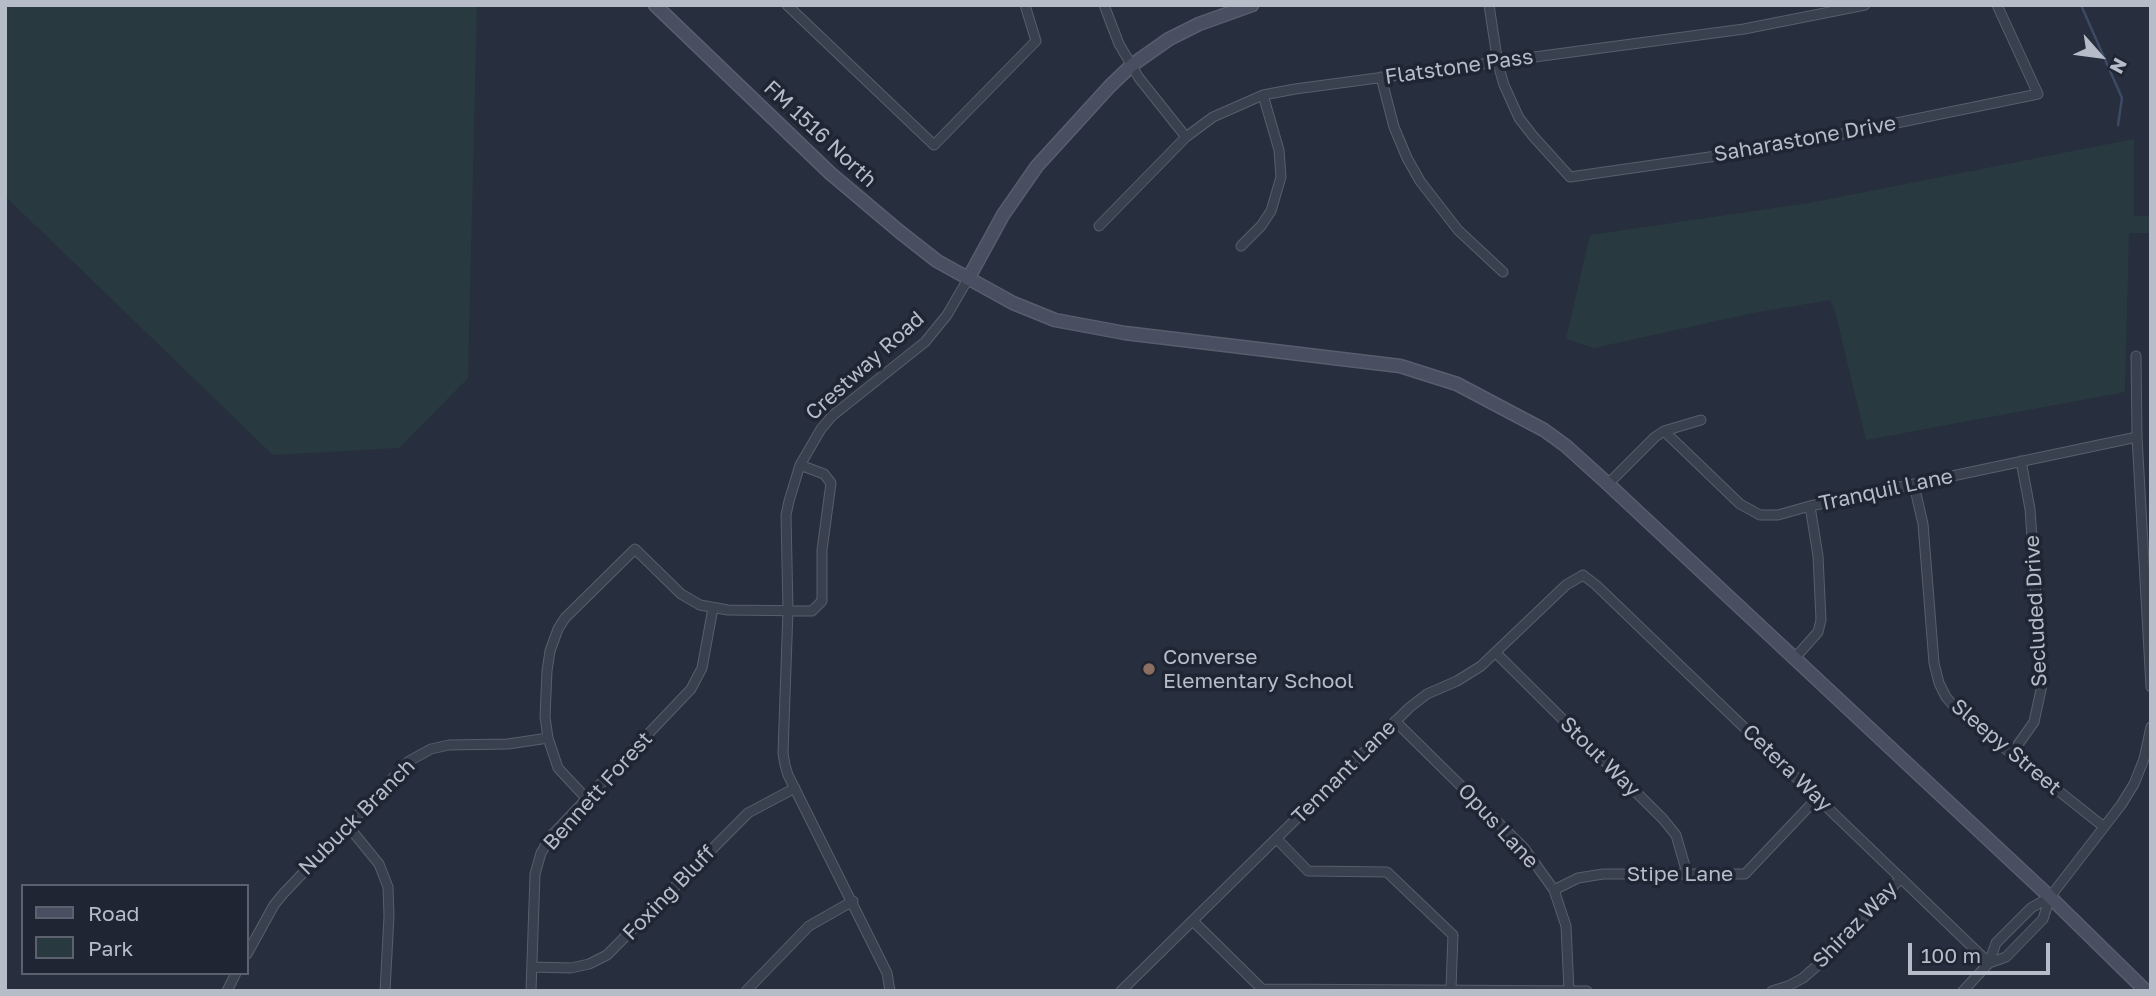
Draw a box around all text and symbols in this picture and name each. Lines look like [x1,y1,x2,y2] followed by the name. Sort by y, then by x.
[2065,21,2135,91] north arrow
[1383,44,1535,90] street label: Flatstone Pass
[2105,54,2133,78] text: N
[758,75,882,193] street label: FM 1516 North
[1712,111,1898,167] street label: Saharastone Drive
[801,306,929,426] street label: Crestway Road
[1817,464,1955,516] street label: Tranquil Lane
[2019,535,2053,687] street label: Secluded Drive
[1163,644,1354,694] place label: Converse Elementary School
[1141,661,1157,677] marker: Converse Elementary School
[1946,694,2066,800] street label: Sleepy Street
[1555,712,1645,802] street label: Stout Way
[1287,715,1401,829] street label: Tennant Lane
[1737,719,1837,817] street label: Cetera Way
[538,727,658,855] street label: Bennett Forest
[294,754,420,880] street label: Nubuck Branch
[1452,778,1544,874] street label: Opus Lane
[618,840,720,946] street label: Foxing Bluff
[1627,861,1733,887] street label: Stipe Lane
[1808,877,1902,973] street label: Shiraz Way
[21,884,248,975] legend
[88,900,139,926] text: Road
[1911,930,2053,974] scale bar
[88,935,133,961] text: Park
[1921,942,1981,968] text: 100 m

